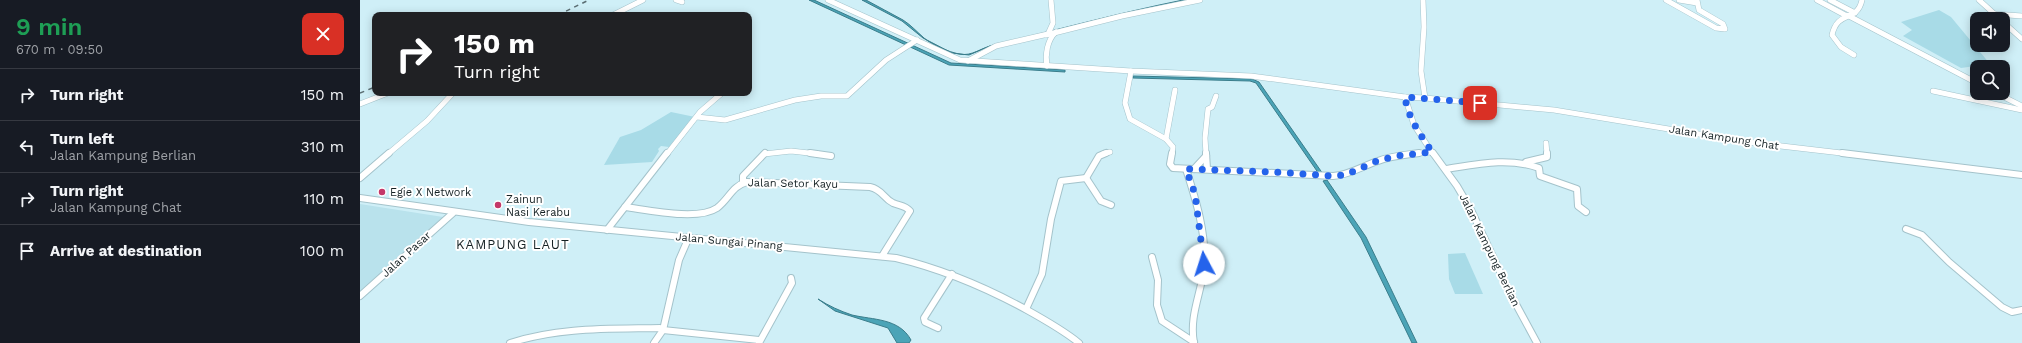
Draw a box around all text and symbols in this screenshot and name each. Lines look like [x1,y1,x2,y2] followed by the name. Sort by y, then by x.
[1970,12,2010,100] map controls
[1970,12,2010,52] button: sound
[16,13,82,41] text: 9 min
[302,13,344,55] button: close
[454,27,535,60] text: 150 m
[388,28,440,80] icon: right
[16,42,103,57] text: 670 m · 09:50
[1970,60,2010,100] button: search
[454,61,540,82] text: Turn right
[16,84,38,106] icon: right
[50,86,123,104] text: Turn right
[301,86,344,104] text: 150 m
[1463,86,1497,120] pin
[1469,92,1491,114] icon: arrive
[1668,122,1780,153] street label: Jalan Kampung Chat
[50,130,114,148] text: Turn left
[16,136,38,158] icon: left
[301,138,344,156] text: 310 m
[50,148,196,163] text: Jalan Kampung Berlian
[748,176,838,191] street label: Jalan Setor Kayu
[50,182,123,200] text: Turn right
[390,186,471,199] place label: Egie X Network
[377,187,387,197] marker: Egie X Network
[16,188,38,210] icon: right
[304,190,344,208] text: 110 m
[1457,192,1522,309] street label: Jalan Kampung Berlian
[506,193,570,219] place label: Zainun Nasi Kerabu
[50,200,181,215] text: Jalan Kampung Chat
[493,200,503,210] marker: Zainun Nasi Kerabu
[379,229,434,280] street label: Jalan Pasar
[675,230,783,253] street label: Jalan Sungai Pinang
[456,237,570,252] district label: KAMPUNG LAUT
[16,240,38,262] icon: arrive
[50,242,202,260] text: Arrive at destination
[300,242,344,260] text: 100 m
[1183,243,1225,285] position arrow

